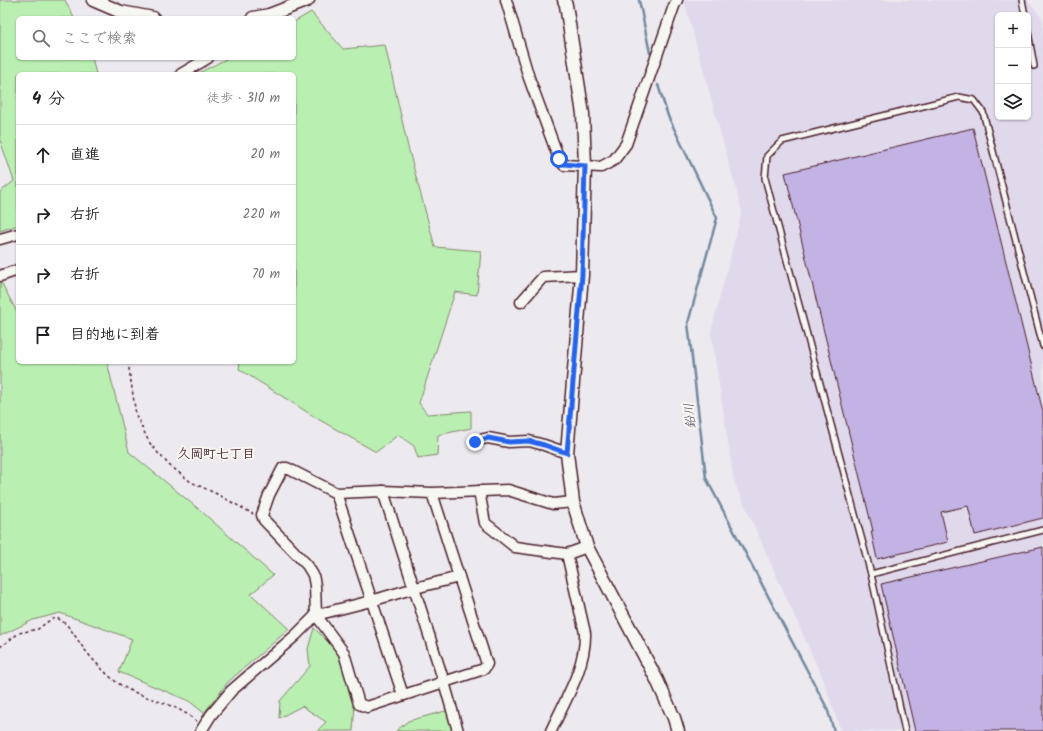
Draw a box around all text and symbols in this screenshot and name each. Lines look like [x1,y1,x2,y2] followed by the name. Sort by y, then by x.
[995,12,1031,120] map controls
[995,12,1031,48] button: +
[16,16,296,60] search box
[30,27,52,49] icon: search
[62,27,137,51] text: ここで検索
[995,48,1031,84] button: −
[995,84,1031,120] button: layers
[32,86,65,113] text: 4 分
[207,88,280,109] text: 徒歩 · 310 m
[70,143,100,167] text: 直進
[32,144,54,166] icon: ahead
[250,144,280,165] text: 20 m
[550,150,568,168] route start
[70,203,100,227] text: 右折
[32,204,54,226] icon: right
[243,204,280,225] text: 220 m
[70,263,100,287] text: 右折
[32,264,54,286] icon: right
[252,264,280,285] text: 70 m
[70,323,160,347] text: 目的地に到着
[32,324,54,346] icon: arrive
[679,402,702,430] water label: 鉛川
[466,433,484,451] route end
[177,444,255,465] district label: 久岡町七丁目

